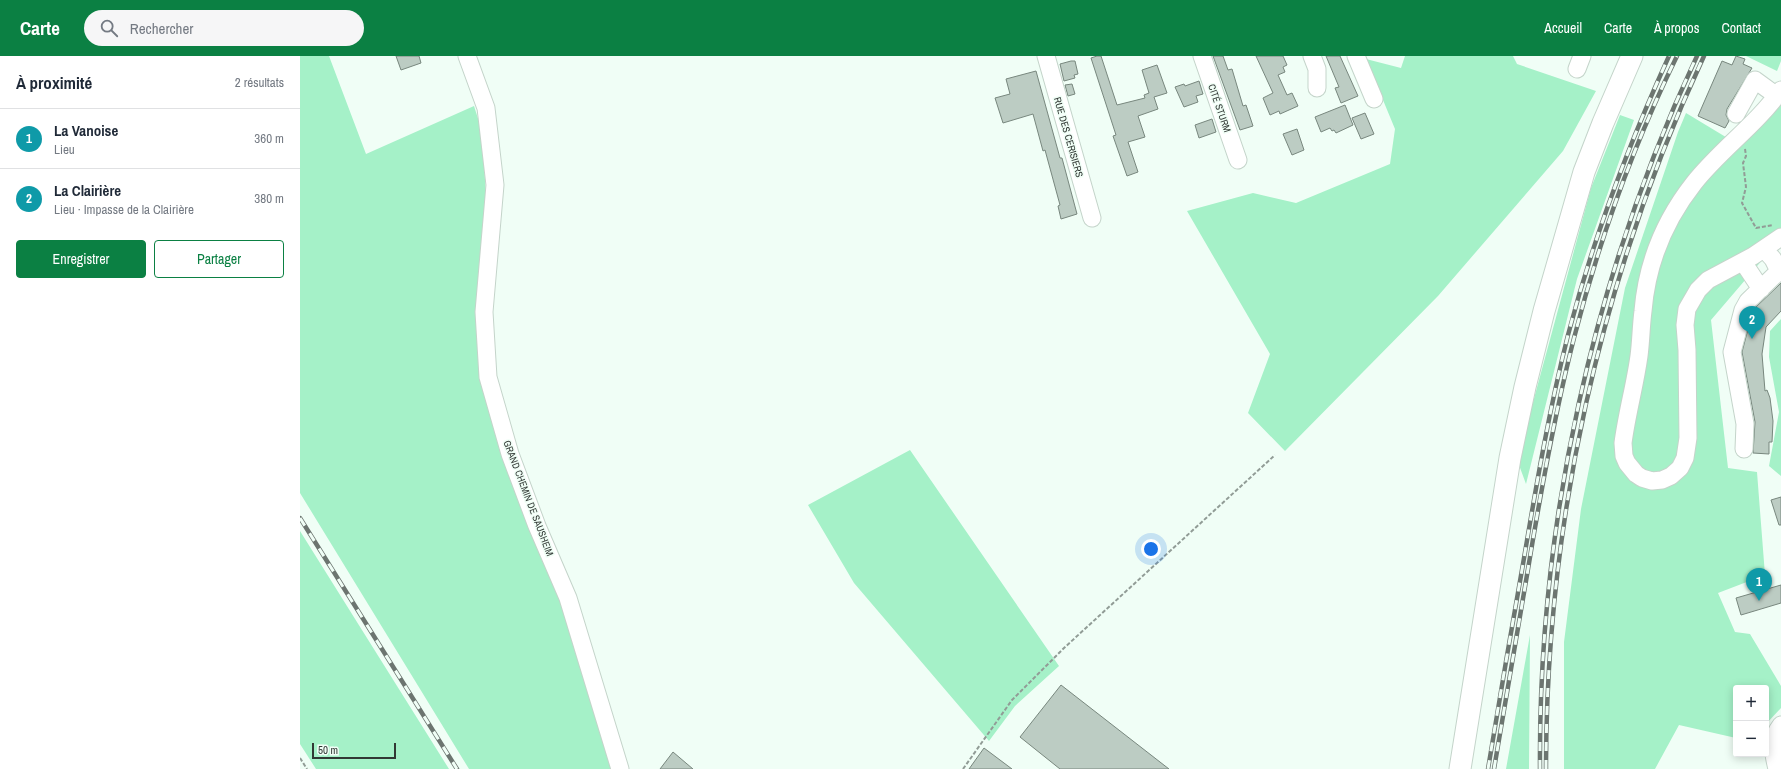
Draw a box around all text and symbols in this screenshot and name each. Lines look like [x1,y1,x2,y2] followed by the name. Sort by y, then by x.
[84,10,364,46] search box
[20,15,60,41] text: Carte
[98,17,120,39] icon: search
[130,18,193,39] text: Rechercher
[1544,19,1582,37] text: Accueil
[1604,19,1632,37] text: Carte
[1654,19,1699,37] text: À propos
[1721,19,1761,37] text: Contact
[16,71,92,94] text: À proximité
[235,74,284,91] text: 2 résultats
[1205,82,1234,134] street label: CITÉ STURM
[1051,95,1086,179] street label: RUE DES CERISIERS
[54,120,118,141] text: La Vanoise
[26,130,32,147] text: 1
[254,130,284,147] text: 360 m
[54,141,75,158] text: Lieu
[54,180,121,201] text: La Clairière
[26,190,32,207] text: 2
[254,190,284,207] text: 380 m
[54,201,194,218] text: Lieu · Impasse de la Clairière
[16,240,146,278] button: Enregistrer
[154,240,284,278] button: Partager
[1739,306,1765,339] pin: 2
[500,438,557,558] street label: GRAND CHEMIN DE SAUSHEIM
[1141,539,1161,559] your location
[1746,568,1772,601] pin: 1
[1733,685,1769,757] map controls
[1733,685,1769,721] button: +
[1733,721,1769,757] button: −
[312,741,396,760] scale bar
[318,743,338,757] text: 50 m

